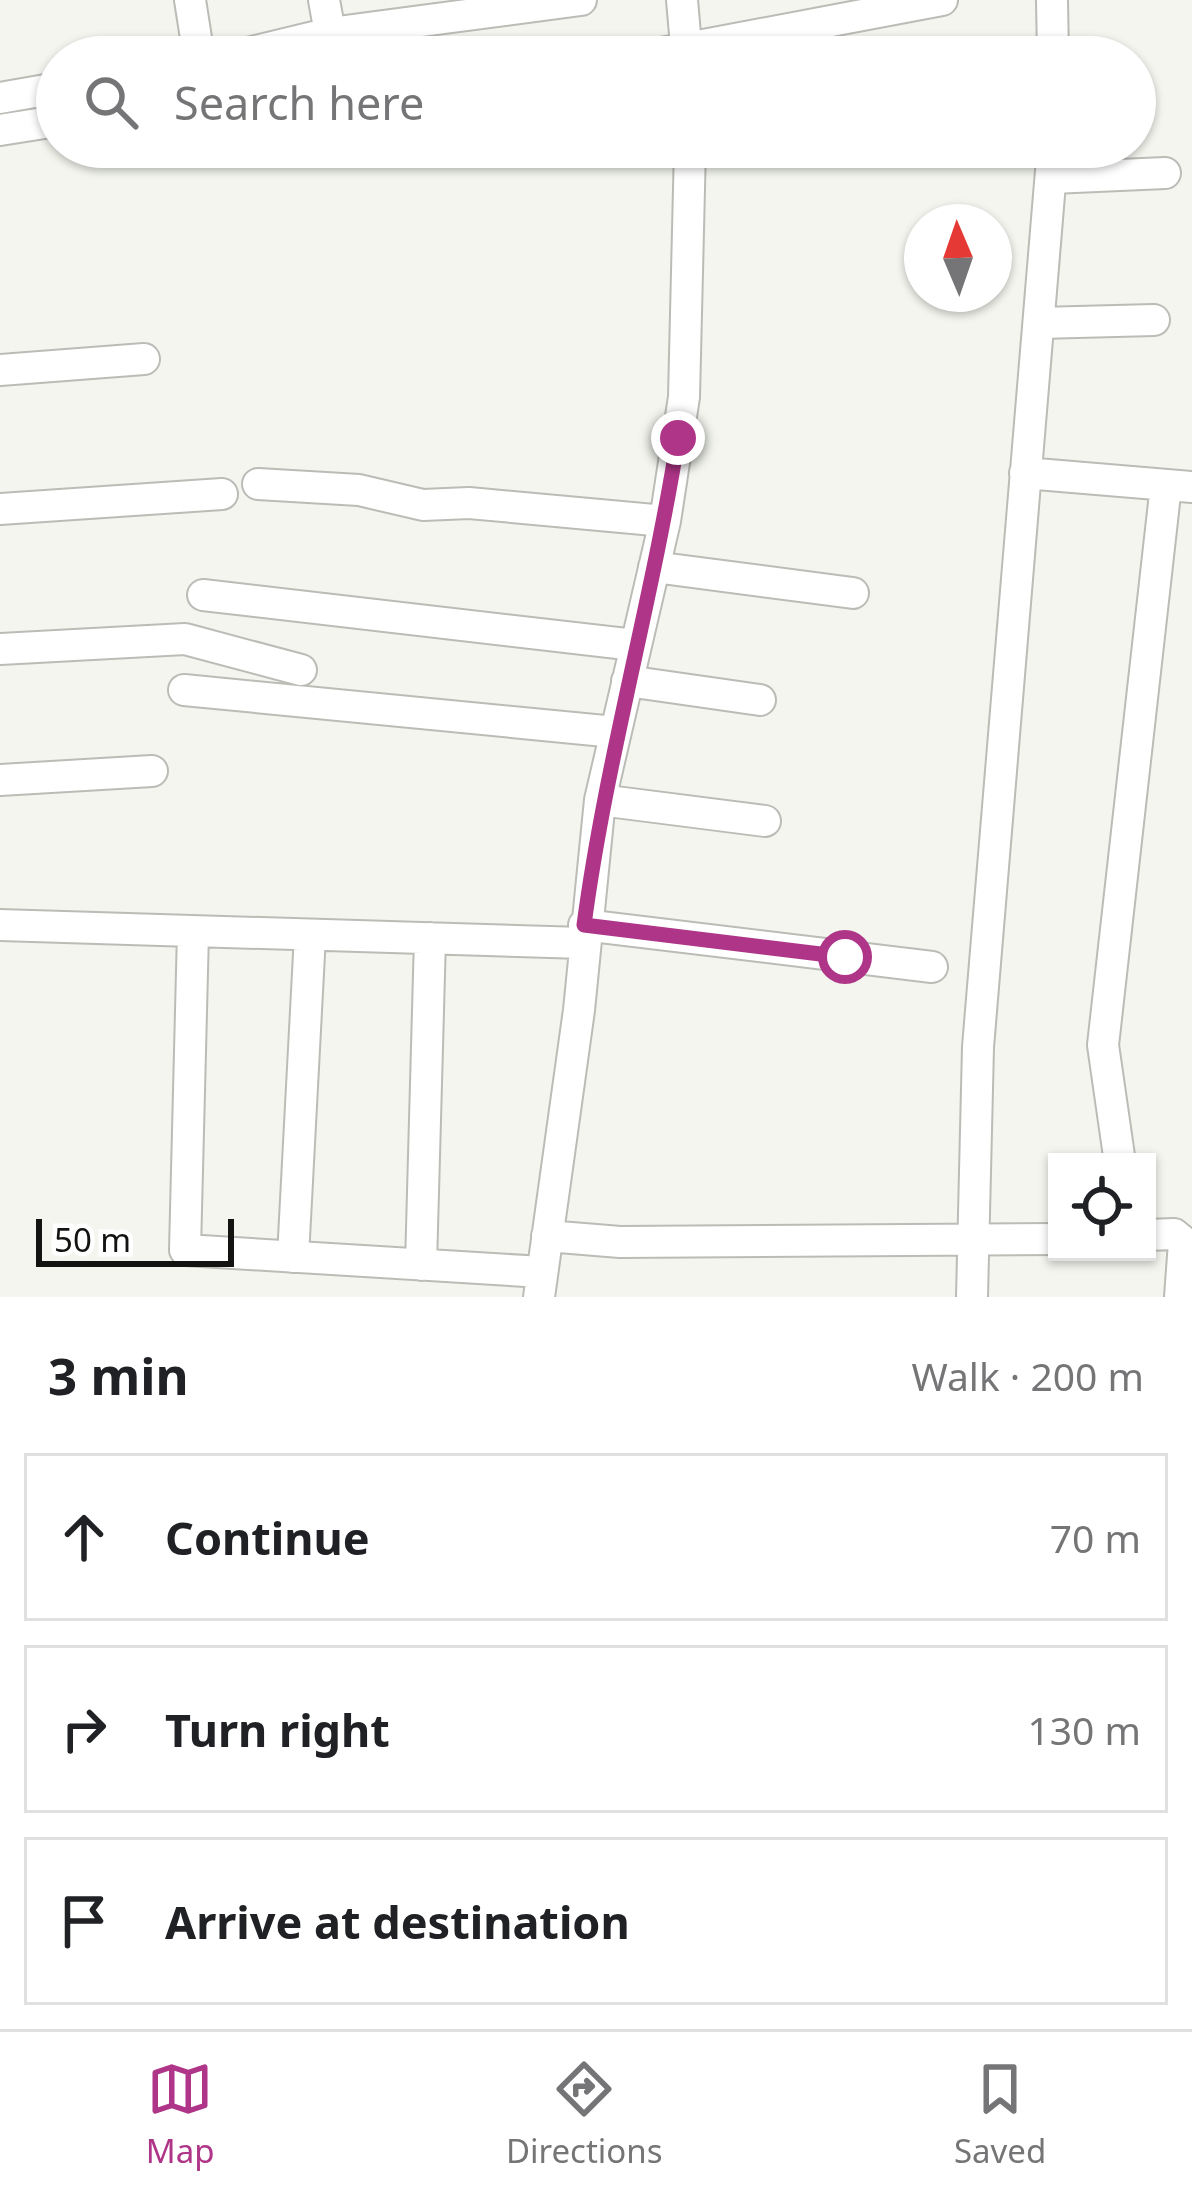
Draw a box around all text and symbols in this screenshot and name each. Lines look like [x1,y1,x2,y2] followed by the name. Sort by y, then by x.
[36,36,1156,168] search box
[78,69,144,135] icon: search
[174,72,424,133] text: Search here
[904,204,1012,312] north arrow
[651,411,705,465] route end
[818,930,872,984] route start
[1048,1153,1156,1261] map controls
[1048,1153,1156,1261] button: locate
[36,1213,234,1266] scale bar
[54,1217,131,1262] text: 50 m
[48,1340,189,1410] text: 3 min
[911,1349,1144,1402] text: Walk · 200 m
[51,1504,117,1570] icon: ahead
[165,1507,370,1568] text: Continue
[1050,1511,1141,1564] text: 70 m
[51,1696,117,1762] icon: right
[165,1699,390,1760] text: Turn right
[1027,1703,1141,1756] text: 130 m
[51,1888,117,1954] icon: arrive
[165,1891,630,1952] text: Arrive at destination
[146,2056,214,2173] tab: Map
[506,2056,663,2173] tab: Directions
[954,2056,1046,2173] tab: Saved

